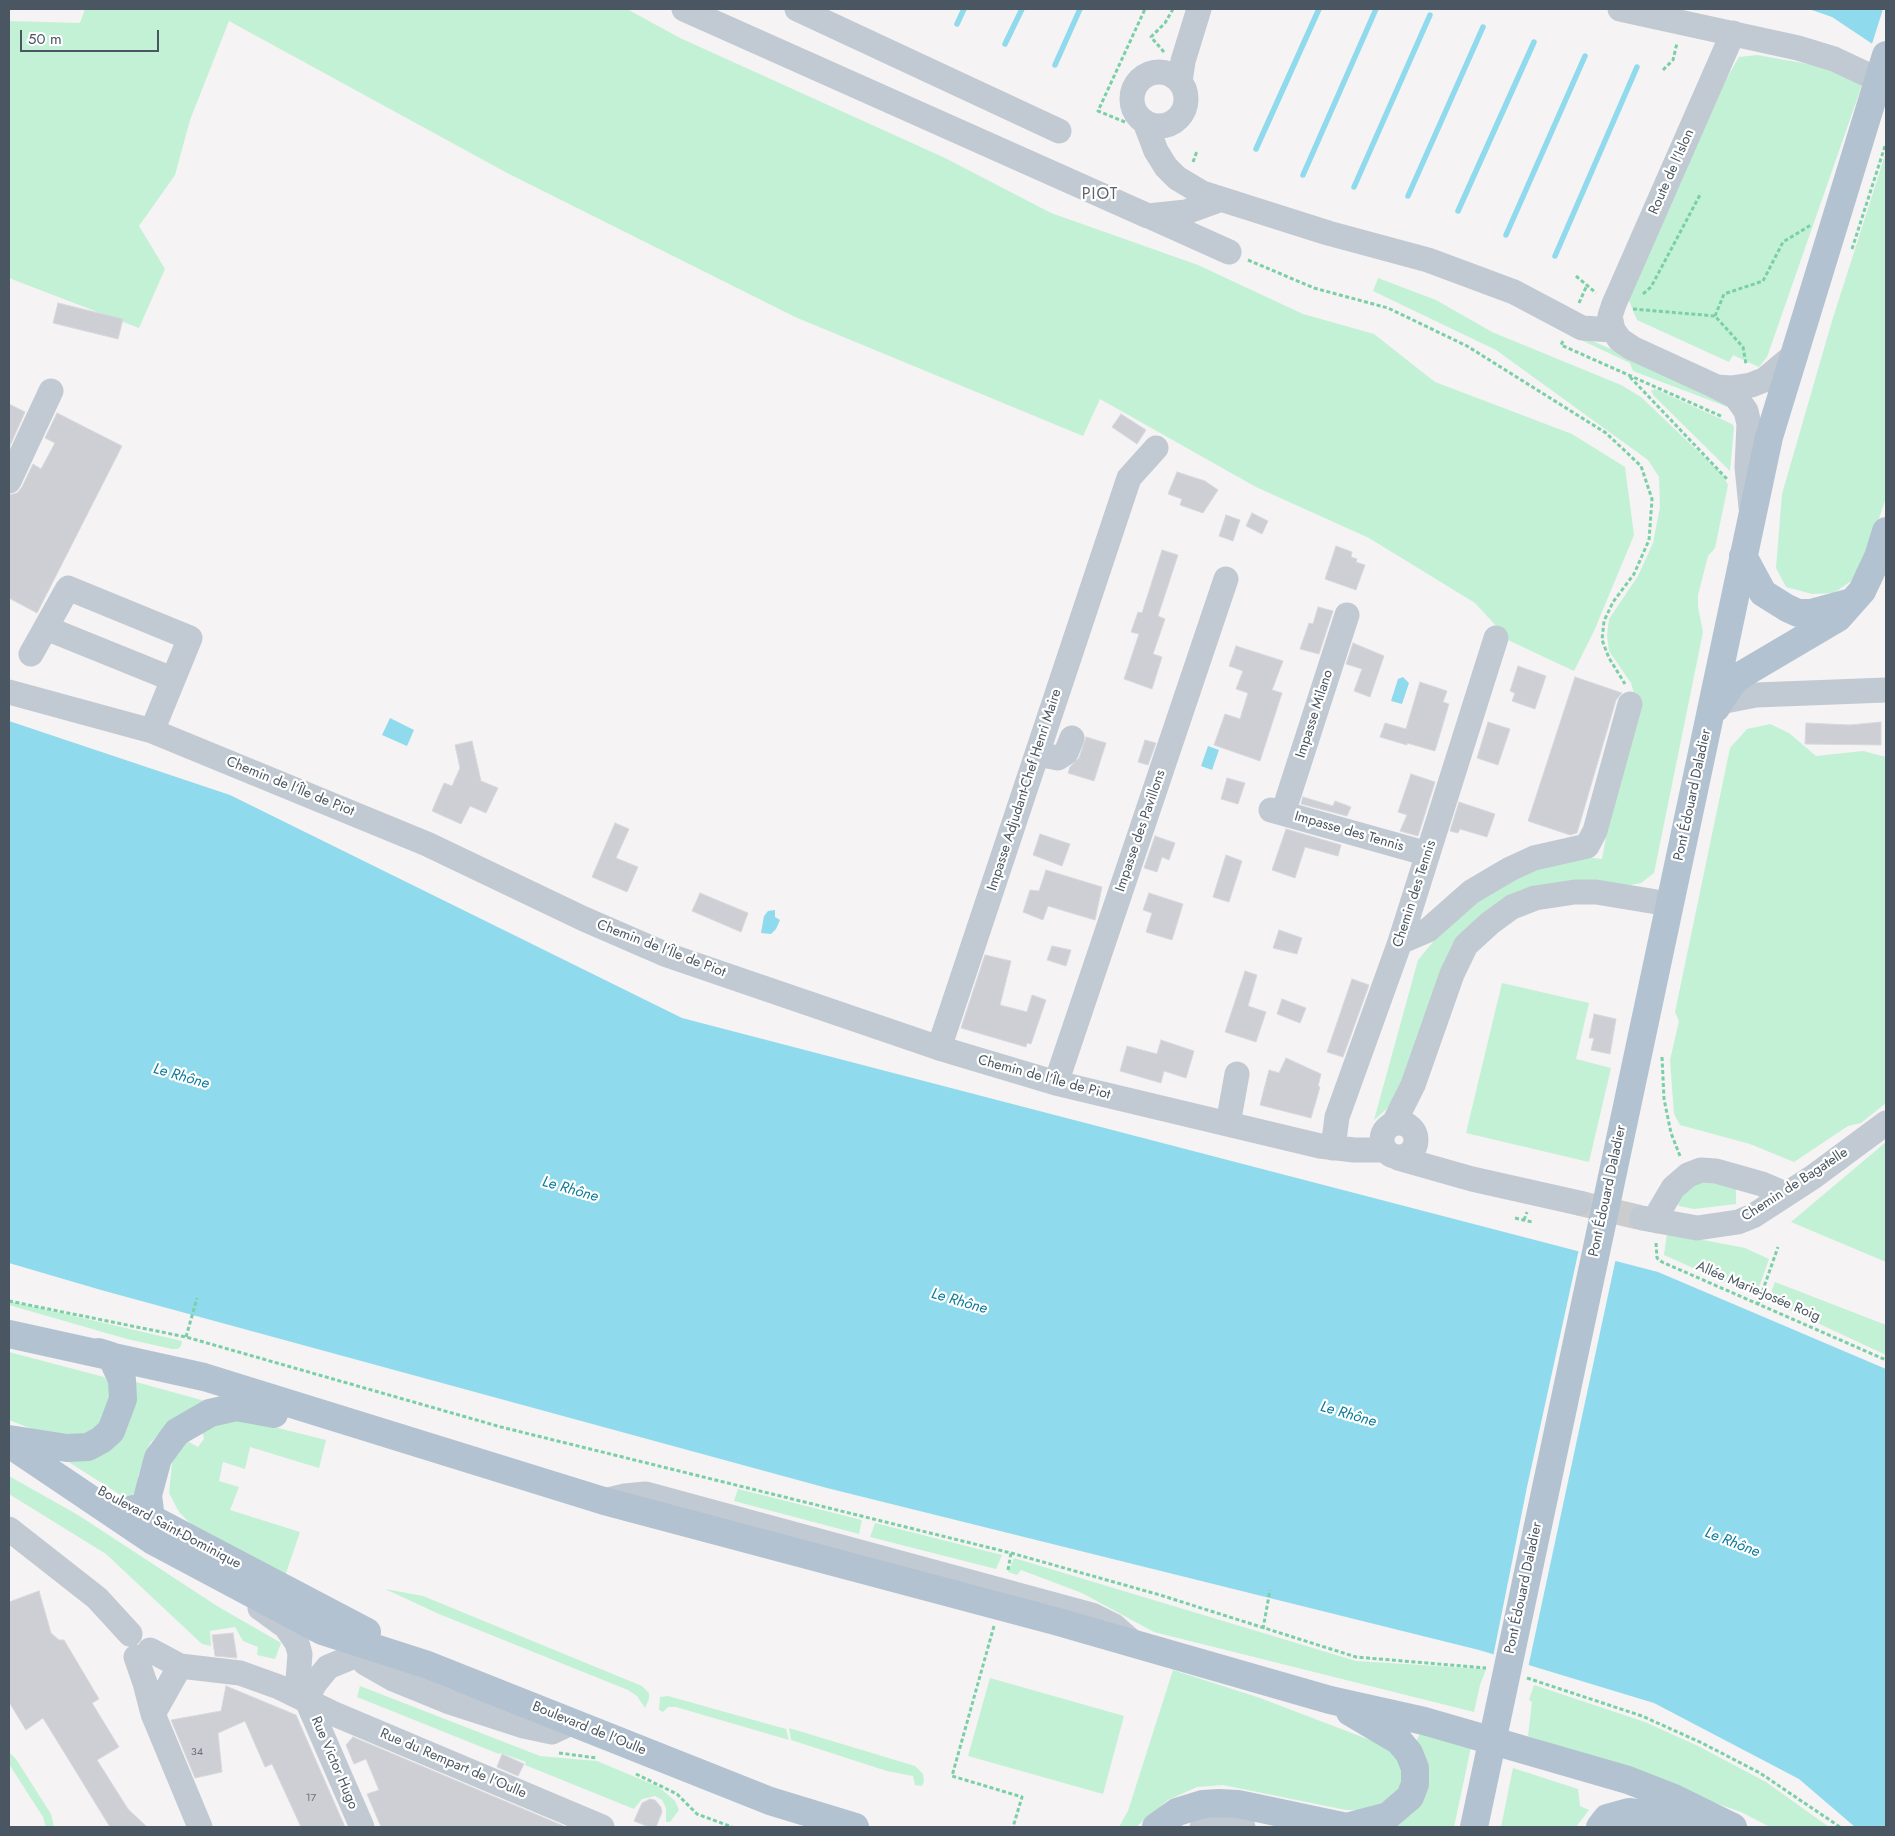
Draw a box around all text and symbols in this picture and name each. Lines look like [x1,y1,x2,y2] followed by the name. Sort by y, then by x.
[22,20,161,52] scale bar
[28,28,62,50] text: 50 m
[1646,127,1698,217] street label: Route de l'Islon
[1081,185,1119,205] district label: PIOT
[1293,668,1337,760] street label: Impasse Milano
[984,687,1066,893] street label: Impasse Adjudant-Chef Henri Maire
[1671,728,1715,862] street label: Pont Édouard Daladier
[224,754,356,820] street label: Chemin de l'Île de Piot
[1112,768,1170,894] street label: Impasse des Pavillons
[1292,808,1406,856] street label: Impasse des Tennis
[1390,838,1440,950] street label: Chemin des Tennis
[594,917,728,981] street label: Chemin de l'Île de Piot
[976,1052,1112,1104] street label: Chemin de l'Île de Piot
[151,1060,211,1094] water label: Le Rhône
[1586,1124,1630,1258] street label: Pont Édouard Daladier
[1739,1144,1851,1226] street label: Chemin de Bagatelle
[540,1173,600,1207] water label: Le Rhône
[1693,1258,1823,1326] street label: Allée Marie-Josée Roig
[929,1285,989,1319] water label: Le Rhône
[1318,1398,1378,1432] water label: Le Rhône
[94,1483,244,1573] street label: Boulevard Saint-Dominique
[1502,1521,1546,1655] street label: Pont Édouard Daladier
[1702,1524,1762,1562] water label: Le Rhône
[530,1699,648,1759] street label: Boulevard de l'Oulle
[307,1714,361,1812] street label: Rue Victor Hugo
[377,1726,529,1802] street label: Rue du Rempart de l'Oulle
[191,1745,203,1759] house number: 34
[306,1791,316,1805] house number: 17

